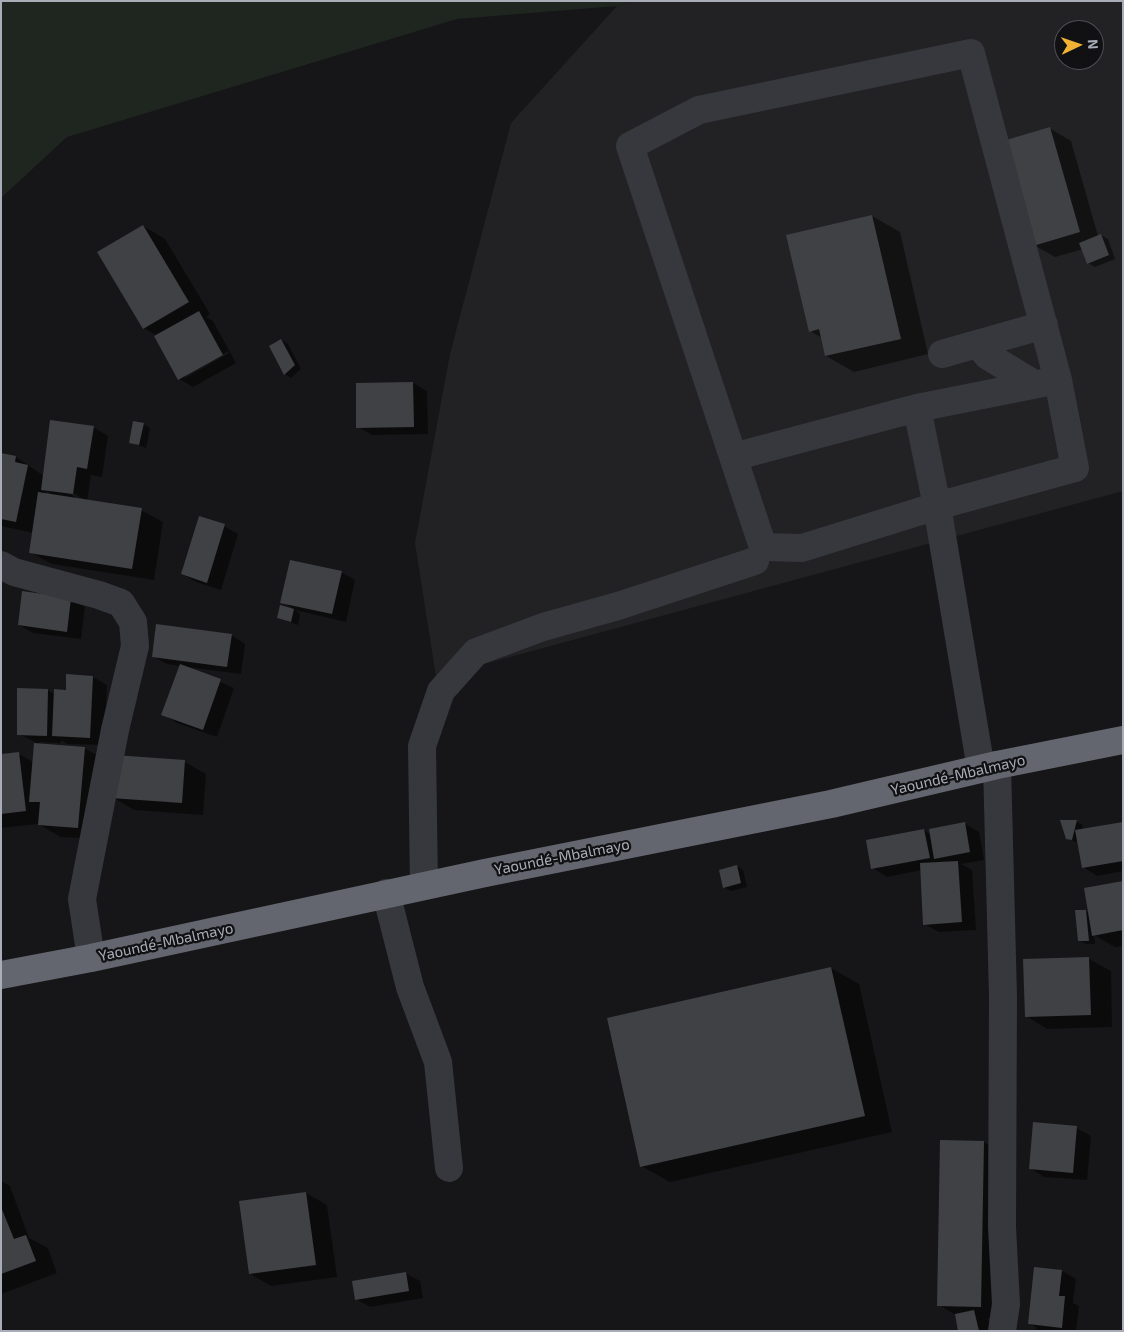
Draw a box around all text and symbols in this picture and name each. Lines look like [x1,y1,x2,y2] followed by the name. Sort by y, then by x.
[1054,20,1104,70] north arrow
[1085,39,1102,50] text: N
[889,751,1027,799] street label: Yaoundé-Mbalmayo
[493,835,631,879] street label: Yaoundé-Mbalmayo
[97,919,235,965] street label: Yaoundé-Mbalmayo

